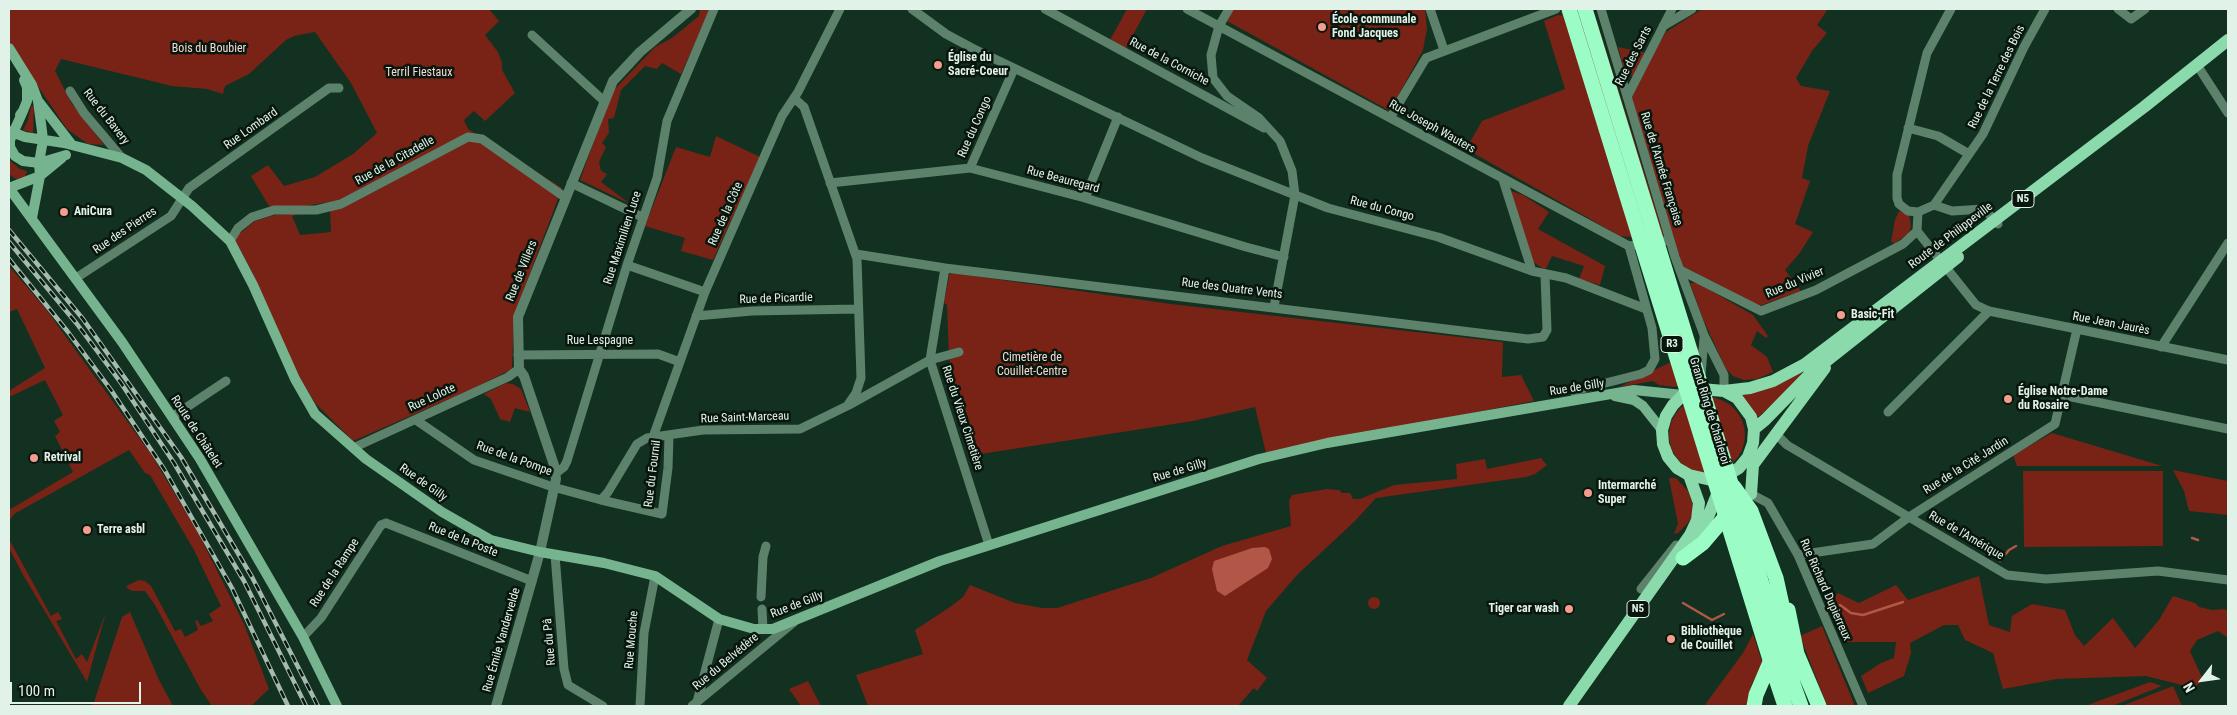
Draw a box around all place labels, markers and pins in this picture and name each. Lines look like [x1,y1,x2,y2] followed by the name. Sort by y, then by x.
[1332,13,1416,41] place label: École communale Fond Jacques
[1316,21,1328,33] marker: École communale Fond Jacques
[948,51,1008,79] place label: Église du Sacré-Coeur
[932,59,944,71] marker: Église du Sacré-Coeur
[74,205,112,219] place label: AniCura
[58,206,70,218] marker: AniCura
[1851,308,1894,322] place label: Basic-Fit
[1835,309,1847,321] marker: Basic-Fit
[2018,385,2108,413] place label: Église Notre-Dame du Rosaire
[2002,393,2014,405] marker: Église Notre-Dame du Rosaire
[44,451,81,465] place label: Retrival
[28,452,40,464] marker: Retrival
[1598,479,1656,507] place label: Intermarché Super
[1582,487,1594,499] marker: Intermarché Super
[97,523,145,537] place label: Terre asbl
[81,524,93,536] marker: Terre asbl
[1488,602,1559,616] place label: Tiger car wash
[1563,603,1575,615] marker: Tiger car wash
[1681,625,1742,653] place label: Bibliothèque de Couillet
[1665,633,1677,645] marker: Bibliothèque de Couillet

